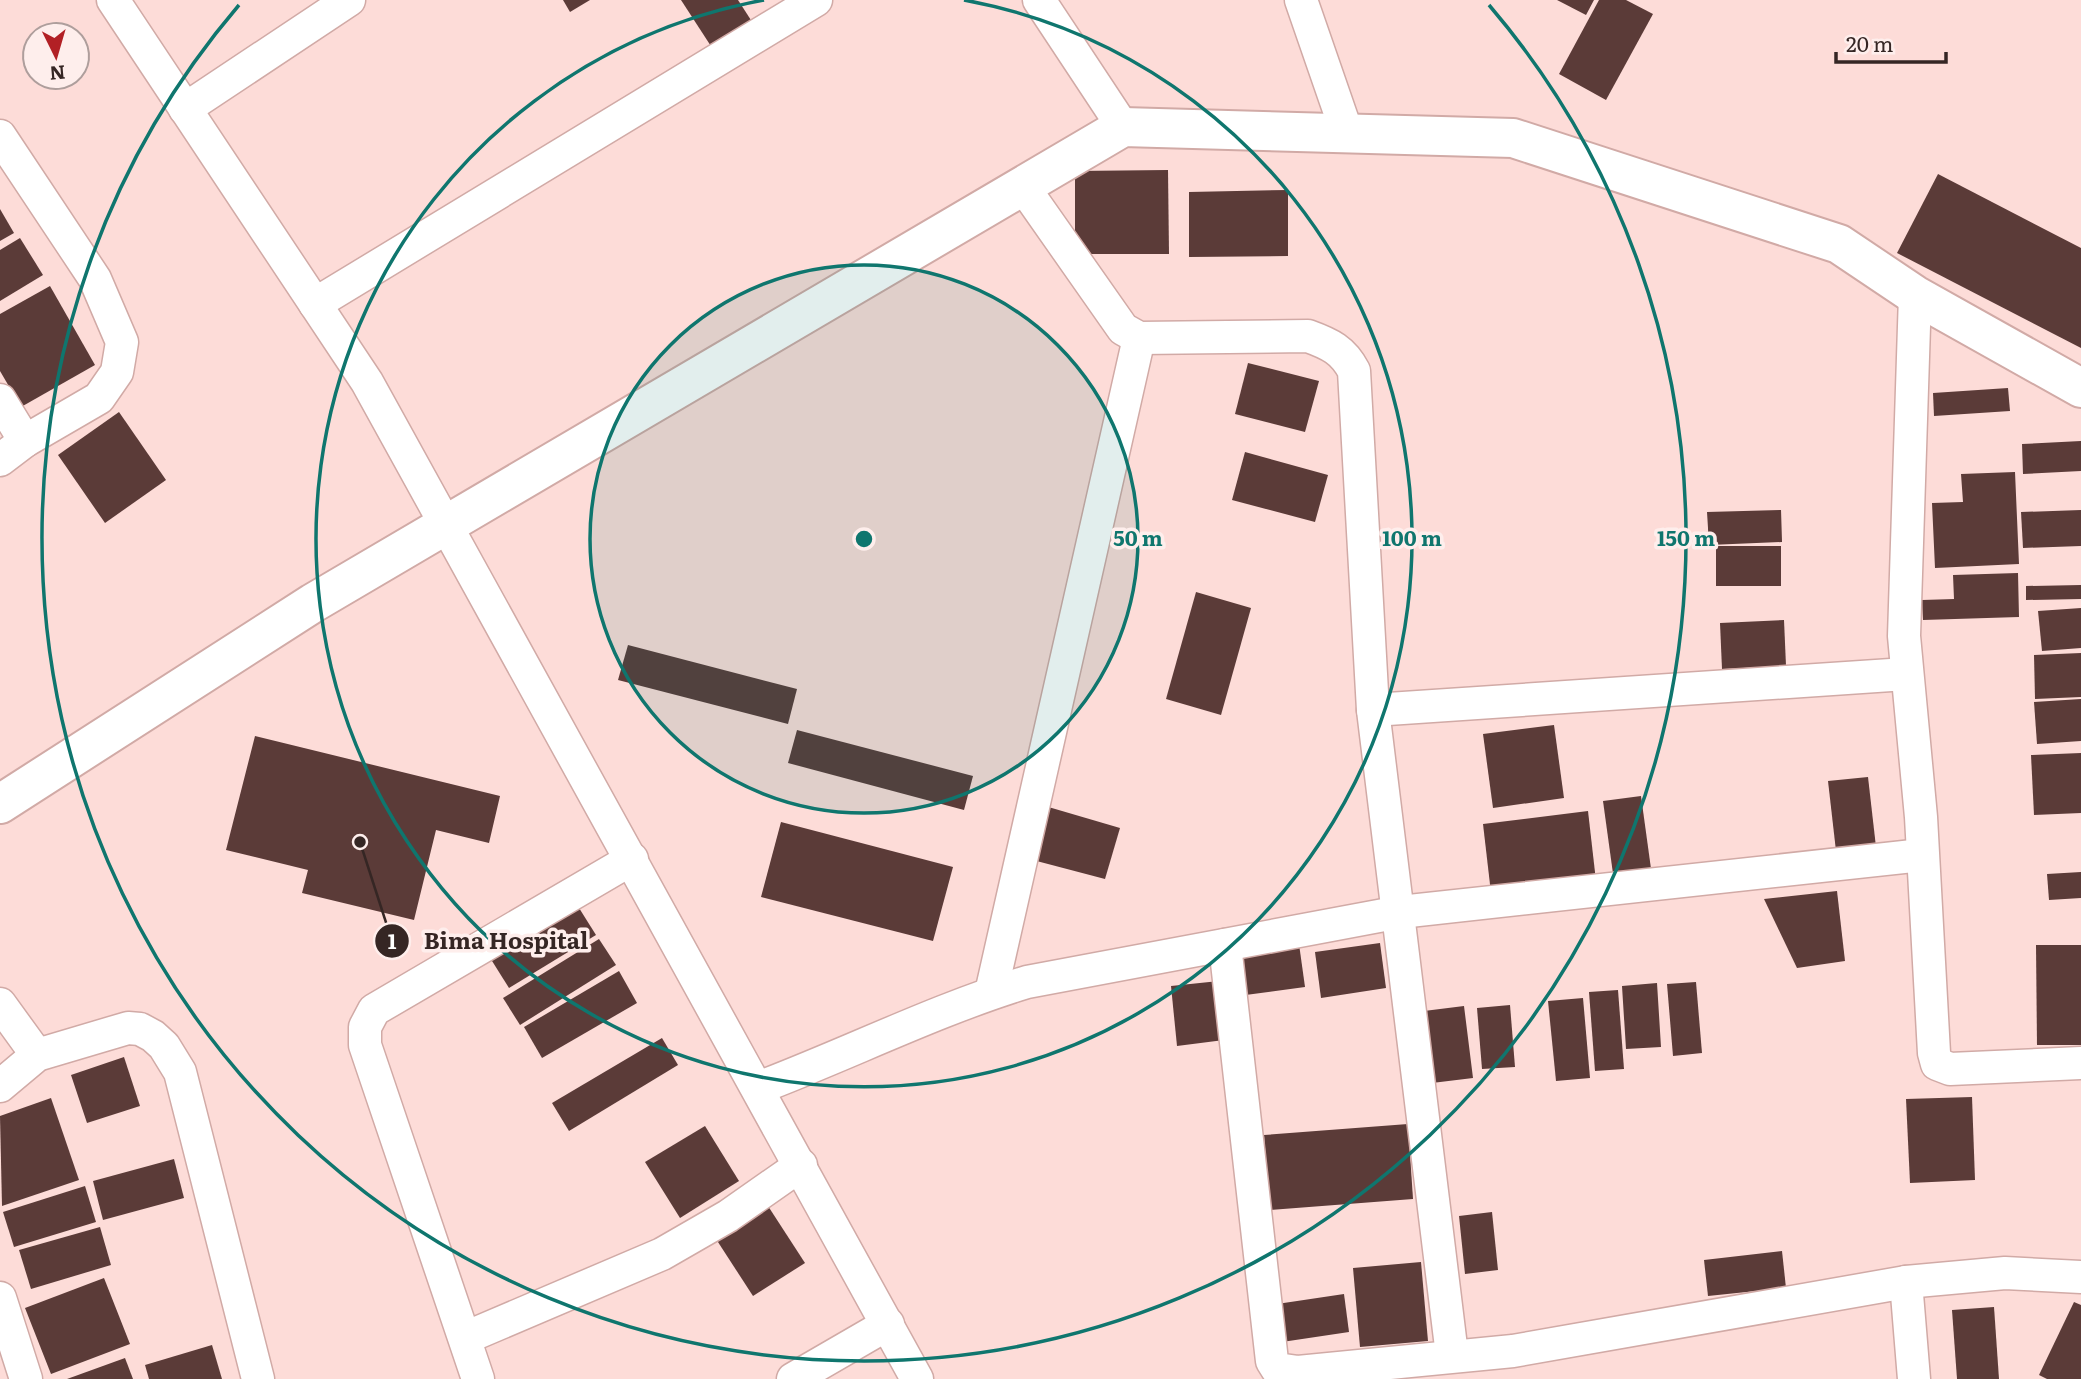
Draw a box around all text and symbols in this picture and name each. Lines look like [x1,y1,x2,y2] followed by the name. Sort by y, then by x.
[21,21,91,91] north arrow
[1836,21,1946,65] scale bar
[1846,27,1893,58] text: 20 m
[48,59,67,89] text: N
[1113,521,1163,552] text: 50 m
[1382,521,1442,552] text: 100 m
[1657,521,1715,552] text: 150 m
[852,527,876,551] centre of rings
[375,919,602,963] callout: Bima Hospital
[424,922,588,956] text: Bima Hospital
[388,924,397,955] text: 1

